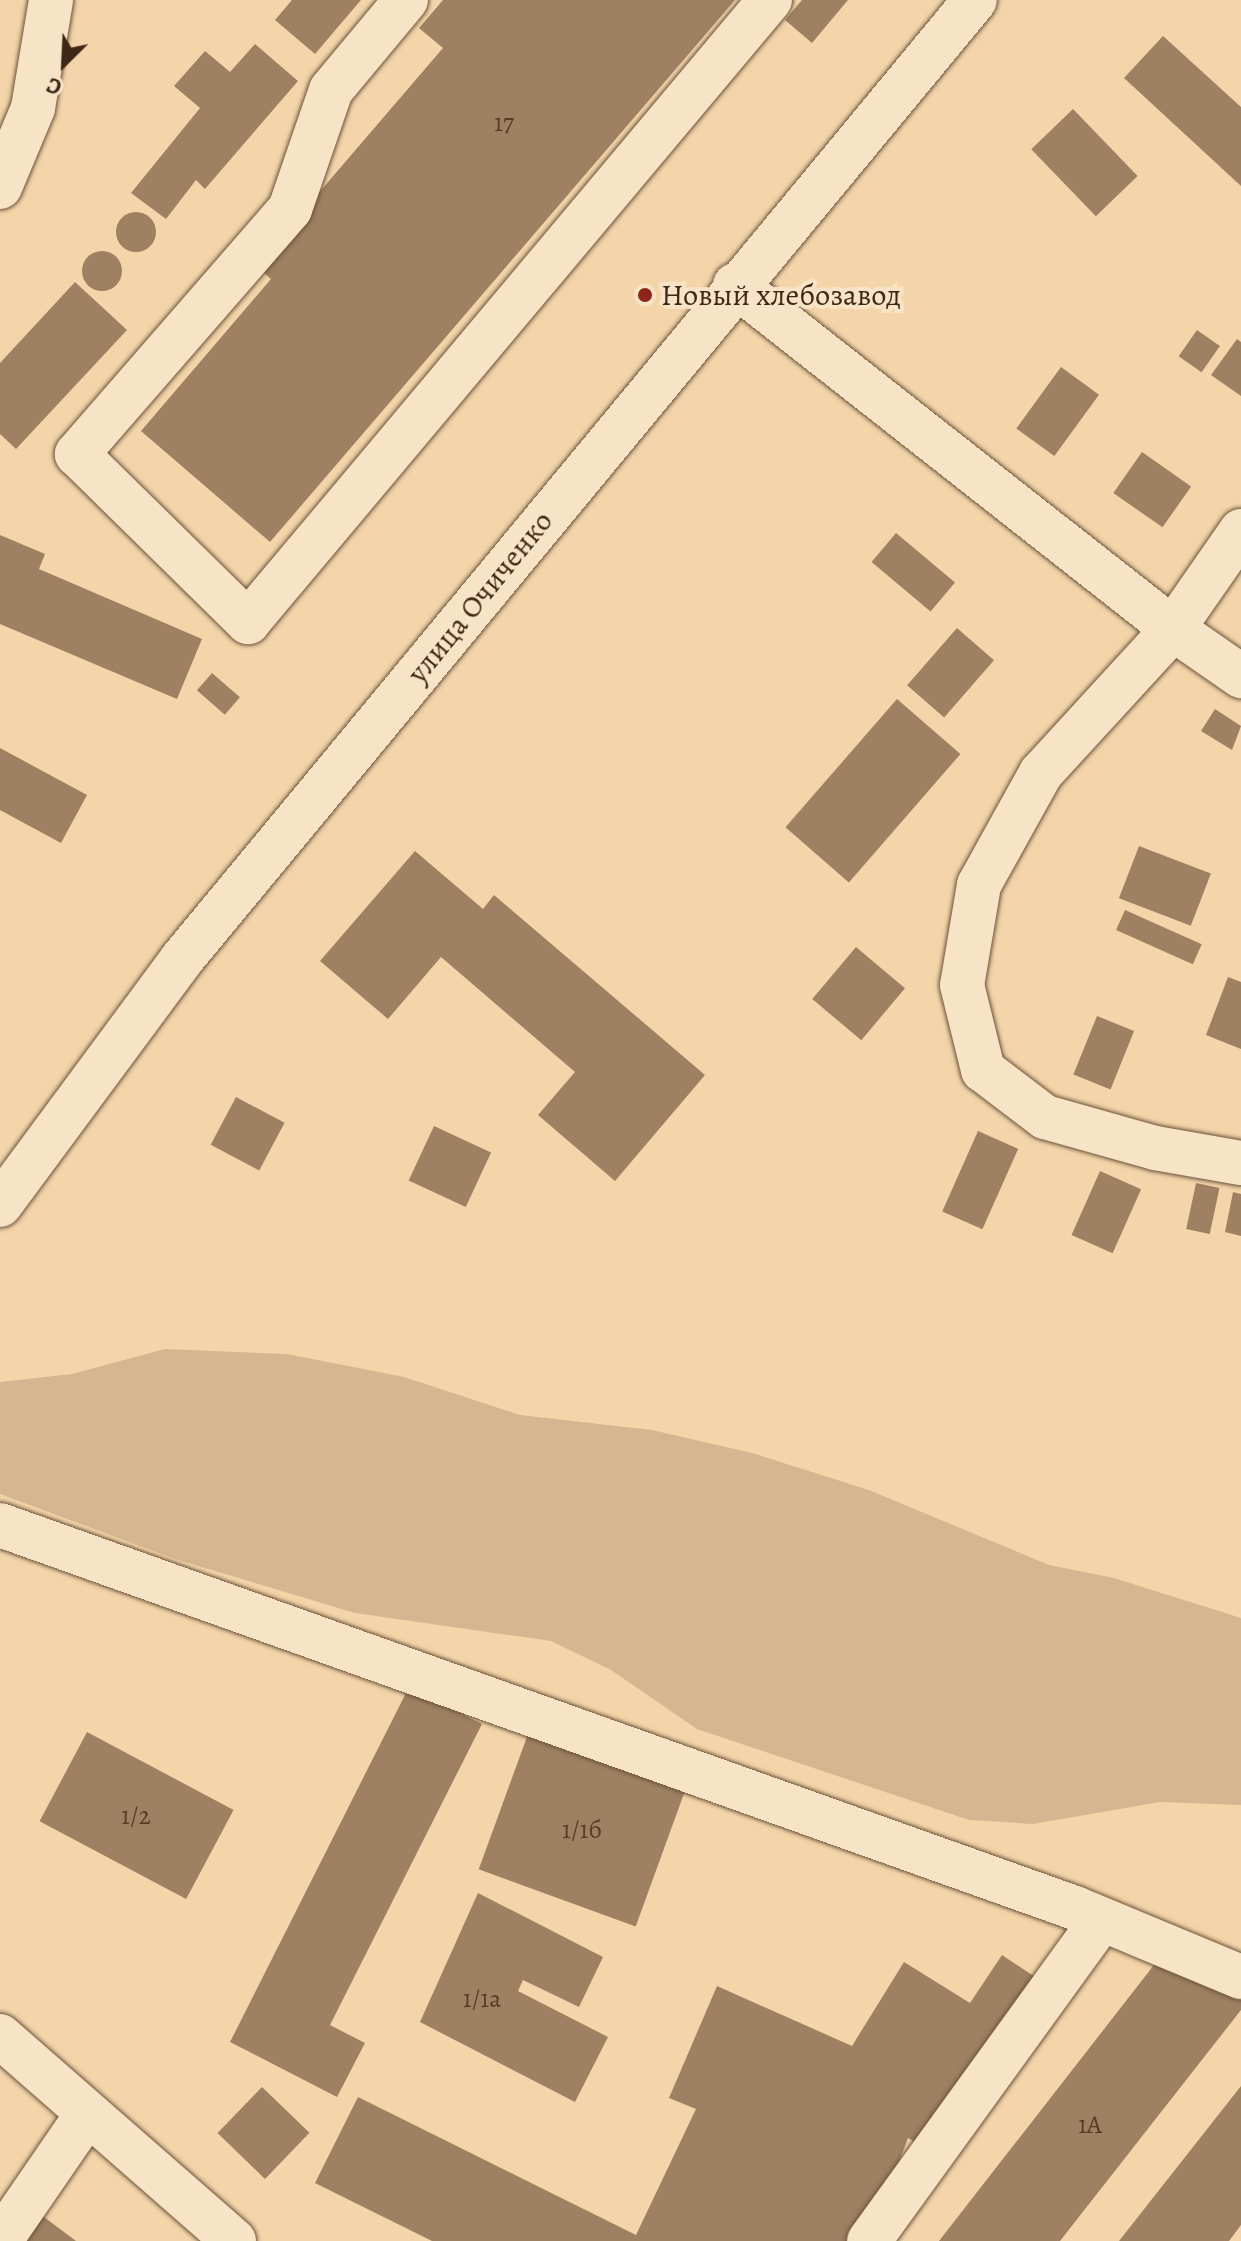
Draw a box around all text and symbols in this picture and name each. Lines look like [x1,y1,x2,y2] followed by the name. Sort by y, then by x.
[24,24,104,104] north arrow
[42,69,67,102] text: С
[494,107,514,139] house number: 17
[661,277,901,313] place label: Новый хлебозавод
[636,286,654,304] marker: Новый хлебозавод
[400,504,560,690] street label: улица Очиченко
[121,1800,151,1832] house number: 1/2
[562,1814,602,1846] house number: 1/1б
[463,1983,501,2015] house number: 1/1а
[1078,2109,1102,2141] house number: 1А

